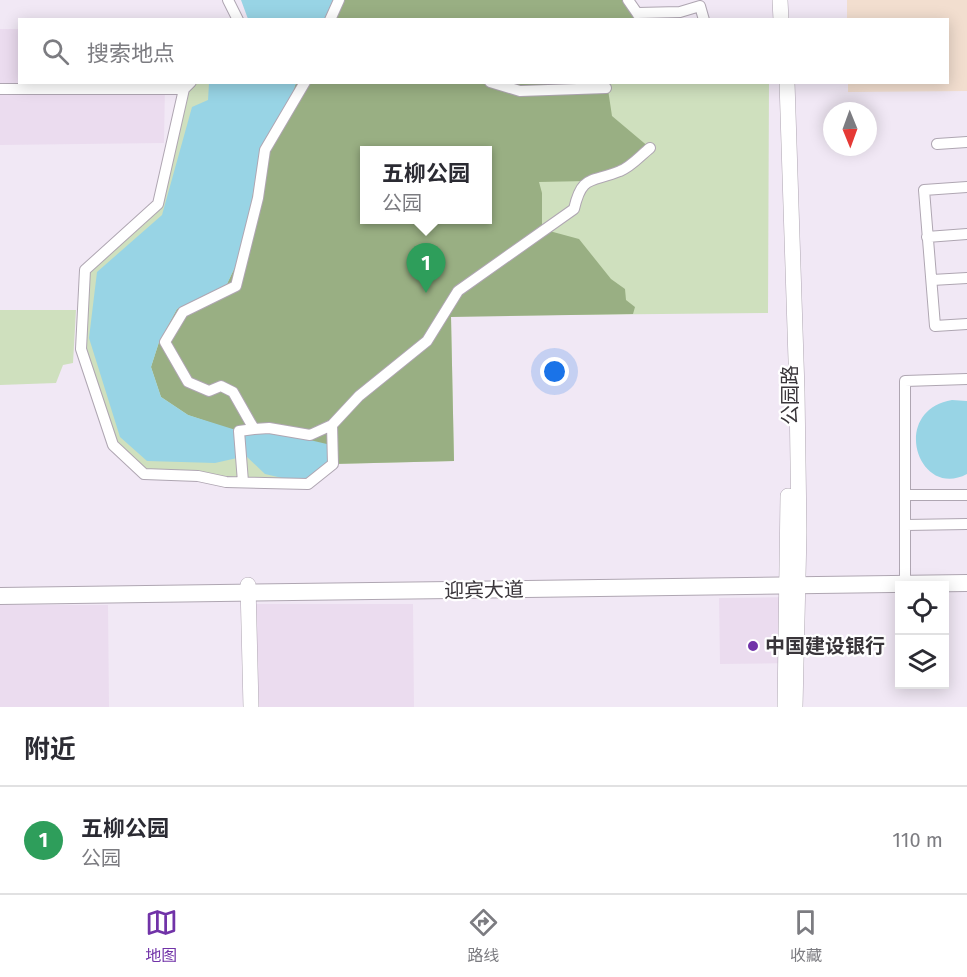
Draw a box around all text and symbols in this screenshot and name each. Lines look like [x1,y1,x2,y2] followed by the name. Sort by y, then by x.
[18,18,949,84] search box
[39,35,72,68] icon: search
[87,40,175,67] text: 搜索地点
[823,102,877,156] north arrow
[360,146,492,224] popup
[382,160,470,187] text: 五柳公园
[382,191,422,215] text: 公园
[406,244,446,293] pin: 1
[540,357,569,386] your location
[778,365,802,425] street label: 公园路
[444,577,524,603] street label: 迎宾大道
[895,581,949,689] map controls
[895,581,949,635] button: locate
[765,634,885,658] place label: 中国建设银行
[895,635,949,689] button: layers
[746,639,760,653] marker: 中国建设银行
[24,734,76,765] text: 附近
[81,815,169,842] text: 五柳公园
[39,828,48,852] text: 1
[892,828,943,852] text: 110 m
[81,846,121,870] text: 公园
[145,906,178,966] tab: 地图
[467,906,500,966] tab: 路线
[789,906,822,966] tab: 收藏

